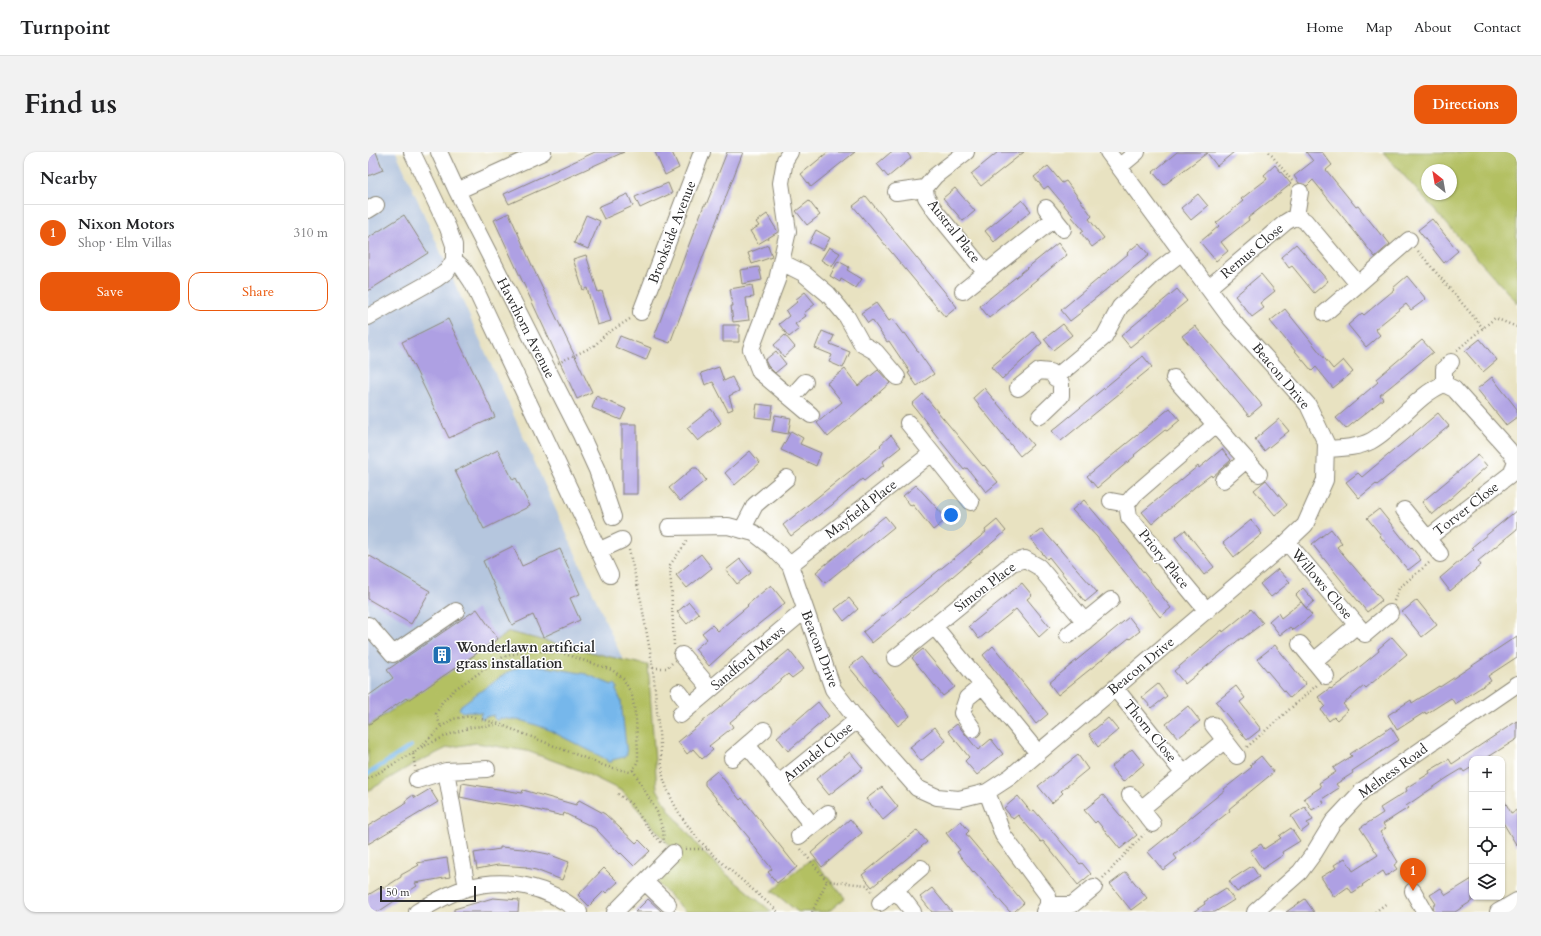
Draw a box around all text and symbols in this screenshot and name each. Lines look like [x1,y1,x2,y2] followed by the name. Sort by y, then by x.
[20,15,110,41] text: Turnpoint
[1306,18,1344,37] text: Home
[1366,18,1392,37] text: Map
[1414,18,1451,37] text: About
[1473,18,1521,37] text: Contact
[24,85,117,123] text: Find us
[1414,85,1517,124] button: Directions
[1421,164,1457,200] north arrow
[40,167,97,190] text: Nearby
[644,178,700,286] street label: Brookside Avenue
[923,195,985,267] street label: Austral Place
[78,214,175,234] text: Nixon Motors
[1216,219,1288,283] street label: Remus Close
[50,224,56,242] text: 1
[294,224,328,242] text: 310 m
[78,234,171,252] text: Shop · Elm Villas
[40,272,180,311] button: Save
[188,272,328,311] button: Share
[492,274,560,382] street label: Hawthorn Avenue
[1248,339,1314,413] street label: Beacon Drive
[821,475,901,543] street label: Mayfield Place
[1429,477,1503,541] street label: Torver Close
[941,505,961,525] your location
[1134,525,1194,593] street label: Priory Place
[1286,544,1357,623] street label: Willows Close
[950,558,1020,616] street label: Simon Place
[797,608,843,690] street label: Beacon Drive
[707,621,790,695] street label: Sandford Mews
[1104,633,1178,699] street label: Beacon Drive
[455,638,595,673] place label: Wonderlawn artificial grass installation
[431,644,453,666] building icon: Wonderlawn artificial grass installation
[1119,696,1181,766] street label: Thorn Close
[779,718,857,786] street label: Arundel Close
[1355,739,1432,803] street label: Melness Road
[1469,756,1505,900] map controls
[1469,756,1505,792] button: +
[1469,792,1505,828] button: −
[1469,828,1505,864] button: locate
[1400,858,1426,891] pin: 1
[1469,864,1505,900] button: layers
[380,884,476,903] scale bar
[386,885,410,900] text: 50 m

